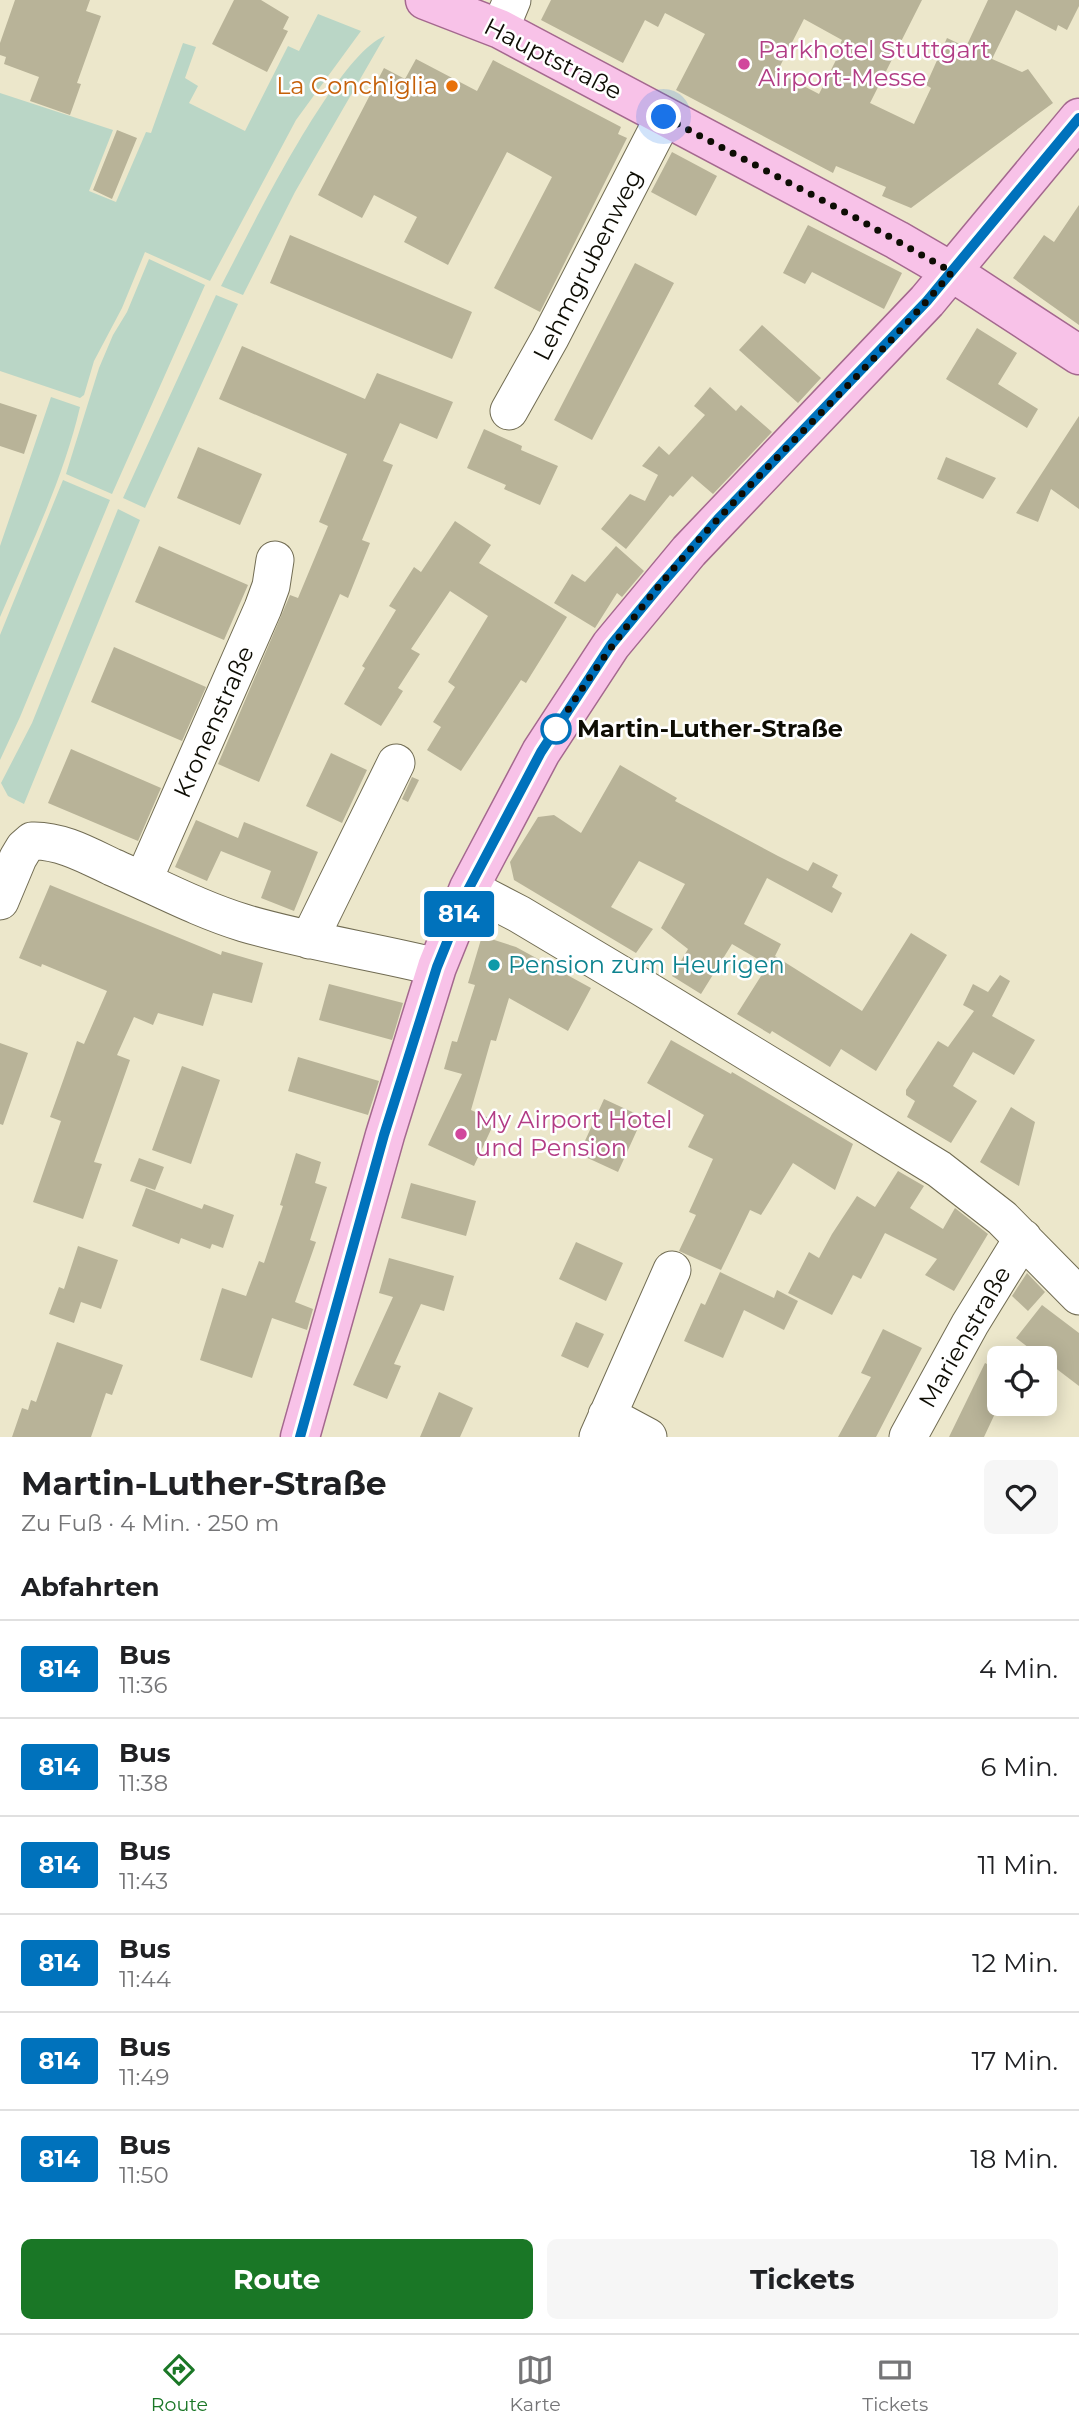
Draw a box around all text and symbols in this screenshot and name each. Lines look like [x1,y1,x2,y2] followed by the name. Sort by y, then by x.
[480,11,627,106] street label: Hauptstraße
[758,35,991,92] place label: Parkhotel Stuttgart Airport-Messe
[736,56,752,72] marker: Parkhotel Stuttgart Airport-Messe
[276,71,438,100] place label: La Conchiglia
[444,78,460,94] marker: La Conchiglia
[646,99,681,134] your location
[527,164,648,365] street label: Lehmgrubenweg
[167,641,260,802] street label: Kronenstraße
[541,714,571,744] marker: Martin-Luther-Straße
[577,714,843,743] place label: Martin-Luther-Straße
[419,891,499,937] line badge: 814
[438,899,480,928] text: 814
[508,950,785,979] place label: Pension zum Heurigen
[486,957,502,973] marker: Pension zum Heurigen
[475,1105,672,1162] place label: My Airport Hotel und Pension
[453,1126,469,1142] marker: My Airport Hotel und Pension
[912,1261,1017,1413] street label: Marienstraße
[987,1346,1057,1416] map controls
[987,1346,1057,1416] button: locate
[984,1460,1058,1534] button: heart
[21,1463,387,1503] text: Martin-Luther-Straße
[21,1509,280,1537] text: Zu Fuß · 4 Min. · 250 m
[21,1571,160,1603] text: Abfahrten
[119,1639,171,1671] text: Bus
[979,1653,1058,1685] text: 4 Min.
[39,1654,80,1683] text: 814
[119,1671,167,1699] text: 11:36
[119,1737,171,1769] text: Bus
[980,1751,1058,1783] text: 6 Min.
[39,1752,80,1781] text: 814
[119,1769,168,1797] text: 11:38
[119,1835,171,1867] text: Bus
[978,1849,1058,1881] text: 11 Min.
[39,1850,80,1879] text: 814
[119,1867,168,1895] text: 11:43
[119,1933,171,1965] text: Bus
[972,1947,1058,1979] text: 12 Min.
[39,1948,80,1977] text: 814
[119,1965,171,1993] text: 11:44
[119,2031,171,2063] text: Bus
[972,2045,1058,2077] text: 17 Min.
[39,2046,80,2075] text: 814
[119,2063,170,2091] text: 11:49
[119,2129,171,2161] text: Bus
[970,2143,1058,2175] text: 18 Min.
[39,2144,80,2173] text: 814
[119,2161,169,2189] text: 11:50
[21,2239,533,2319] button: Route
[547,2239,1058,2319] button: Tickets
[151,2351,208,2416] tab: Route
[510,2351,561,2416] tab: Karte
[862,2351,928,2416] tab: Tickets

